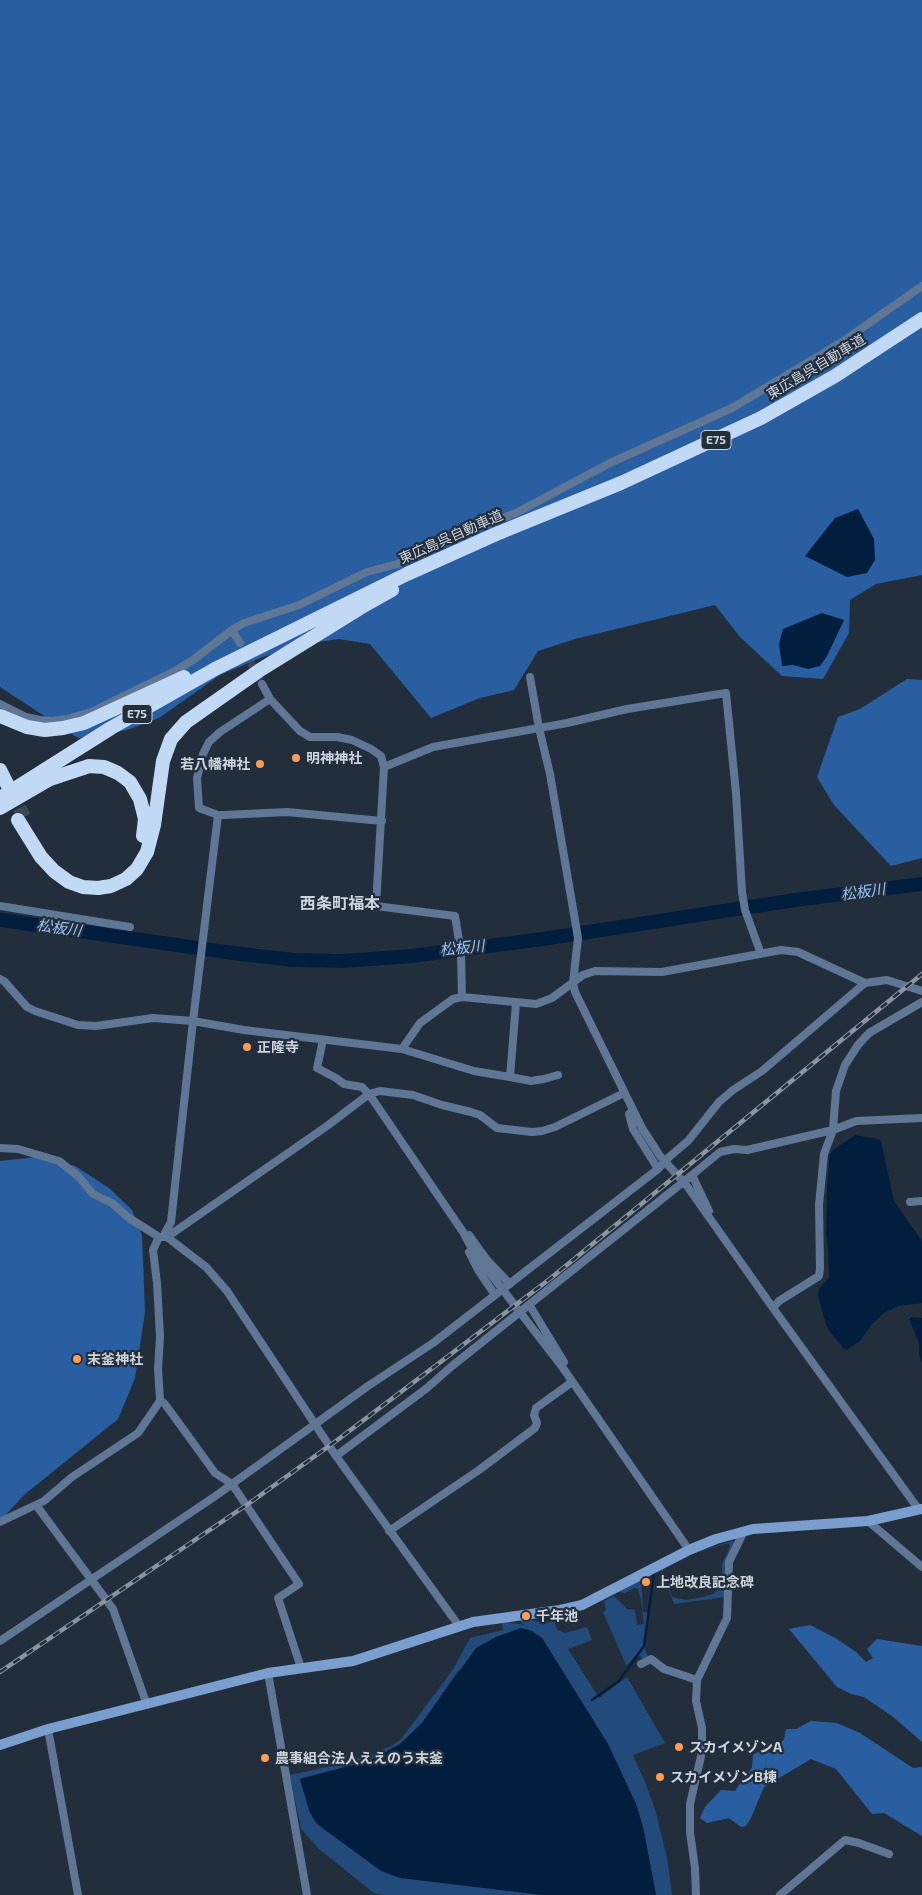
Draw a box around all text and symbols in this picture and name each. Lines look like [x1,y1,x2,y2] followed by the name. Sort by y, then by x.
[764,331,868,403] street label: 東広島呉自動車道
[701,430,731,450] road number: E75
[396,507,506,567] street label: 東広島呉自動車道
[122,704,152,724] road number: E75
[306,750,362,766] place label: 明神神社
[290,752,302,764] marker: 明神神社
[180,756,250,772] place label: 若八幡神社
[254,758,266,770] marker: 若八幡神社
[839,880,887,904] water label: 松板川
[300,894,380,914] district label: 西条町福本
[35,916,83,940] water label: 松板川
[439,937,485,959] water label: 松板川
[257,1039,299,1055] place label: 正隆寺
[241,1041,253,1053] marker: 正隆寺
[87,1351,143,1367] place label: 末釜神社
[71,1353,83,1365] marker: 末釜神社
[656,1574,754,1590] place label: 上地改良記念碑
[640,1576,652,1588] marker: 上地改良記念碑
[536,1608,578,1624] place label: 千年池
[520,1610,532,1622] marker: 千年池
[689,1739,782,1755] place label: スカイメゾンA
[673,1741,685,1753] marker: スカイメゾンA
[275,1750,443,1766] place label: 農事組合法人ええのう末釜
[259,1752,271,1764] marker: 農事組合法人ええのう末釜
[670,1769,777,1785] place label: スカイメゾンB棟
[654,1771,666,1783] marker: スカイメゾンB棟

